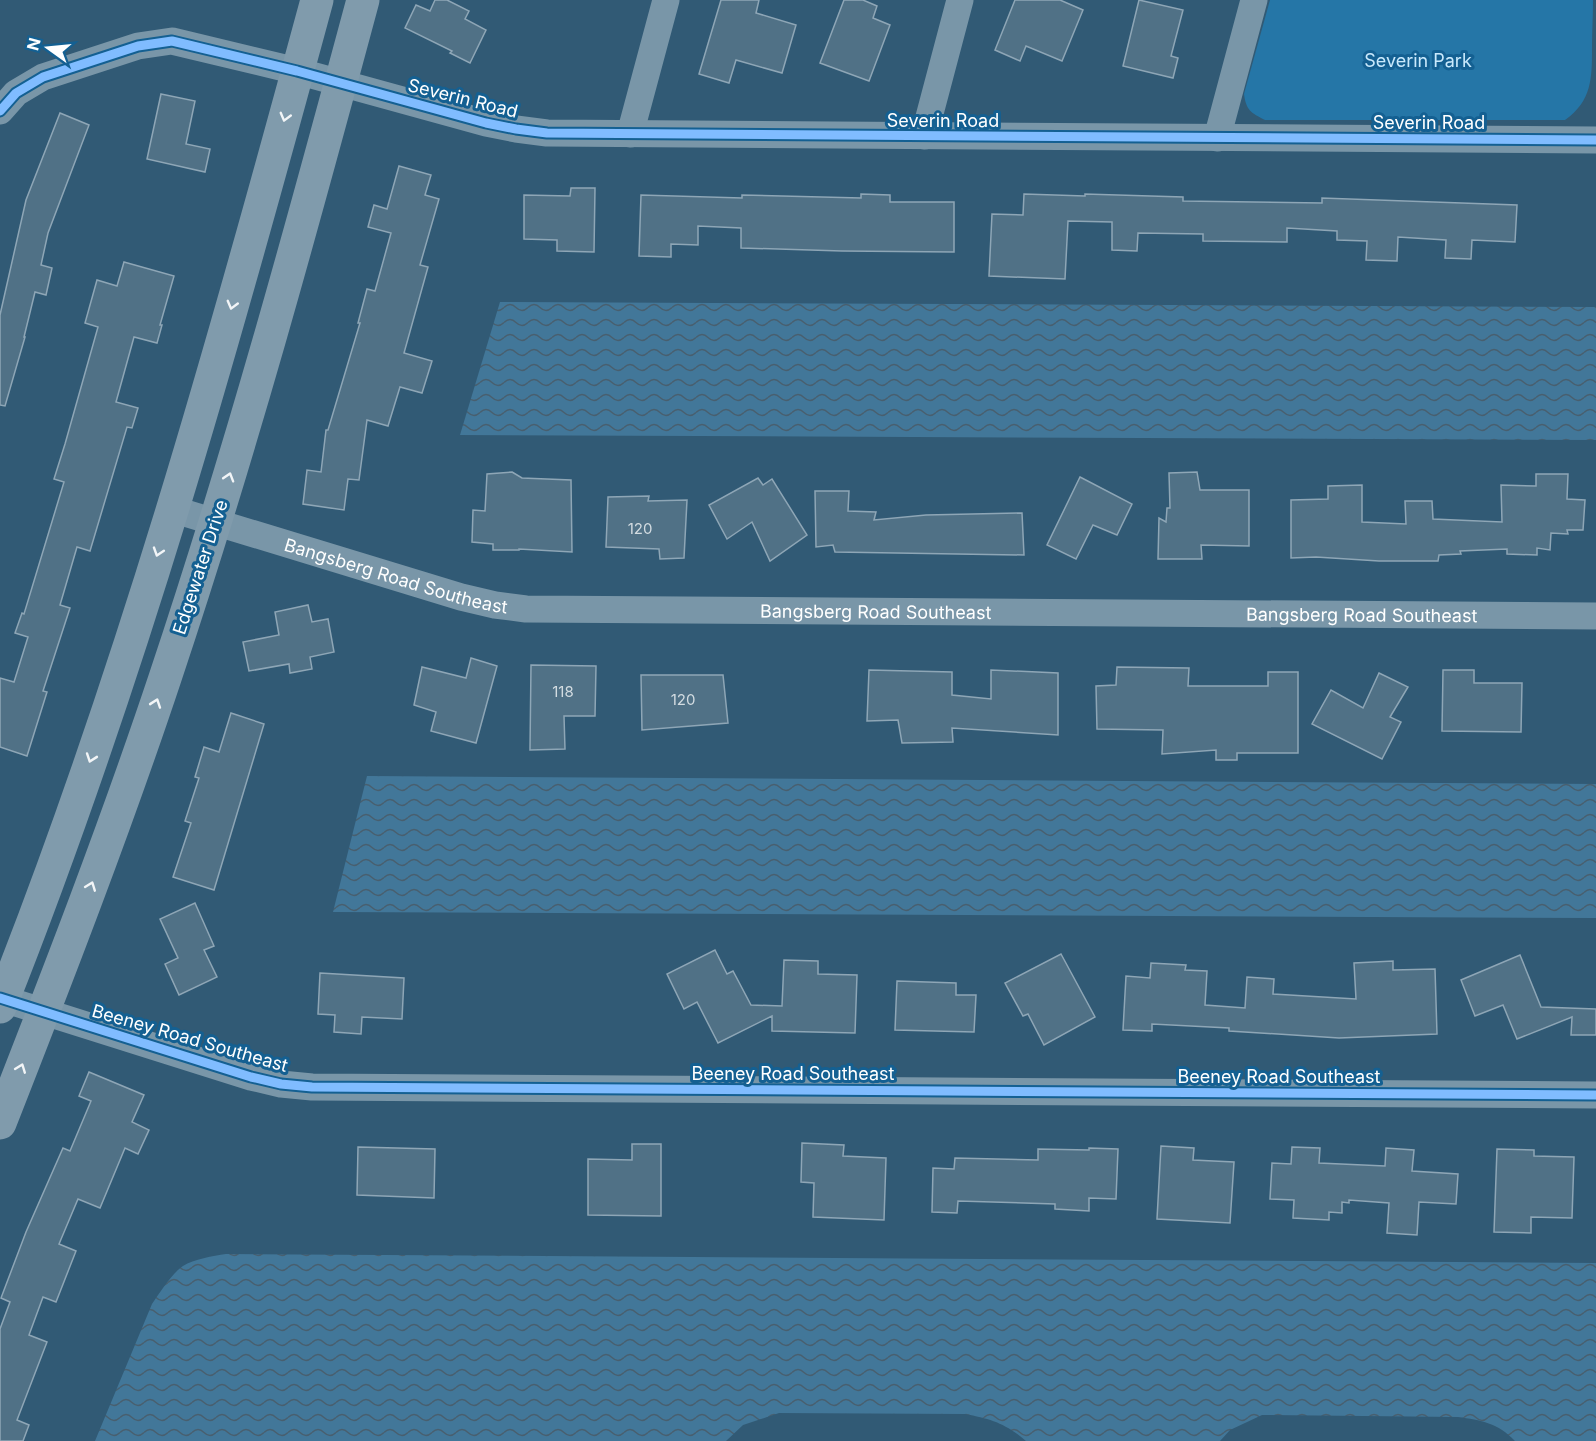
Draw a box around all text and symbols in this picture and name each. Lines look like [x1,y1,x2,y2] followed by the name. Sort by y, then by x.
[18,18,78,78] north arrow
[22,36,45,53] text: N
[1364,50,1472,71] park label: Severin Park
[406,74,520,122] street label: Severin Road
[887,110,999,131] street label: Severin Road
[279,112,292,122] one-way arrow
[1373,112,1485,133] street label: Severin Road
[227,300,240,310] one-way arrow
[222,472,234,483] one-way arrow
[168,497,232,637] street label: Edgewater Drive
[628,519,652,538] house number: 120
[282,533,509,617] street label: Bangsberg Road Southeast
[153,546,166,557] one-way arrow
[760,600,992,623] street label: Bangsberg Road Southeast
[1246,603,1478,626] street label: Bangsberg Road Southeast
[552,682,574,701] house number: 118
[671,690,695,709] house number: 120
[149,698,162,708] one-way arrow
[86,752,99,763] one-way arrow
[83,881,96,892] one-way arrow
[90,1000,291,1076] street label: Beeney Road Southeast
[692,1063,895,1084] street label: Beeney Road Southeast
[14,1064,27,1074] one-way arrow
[1178,1066,1381,1087] street label: Beeney Road Southeast

